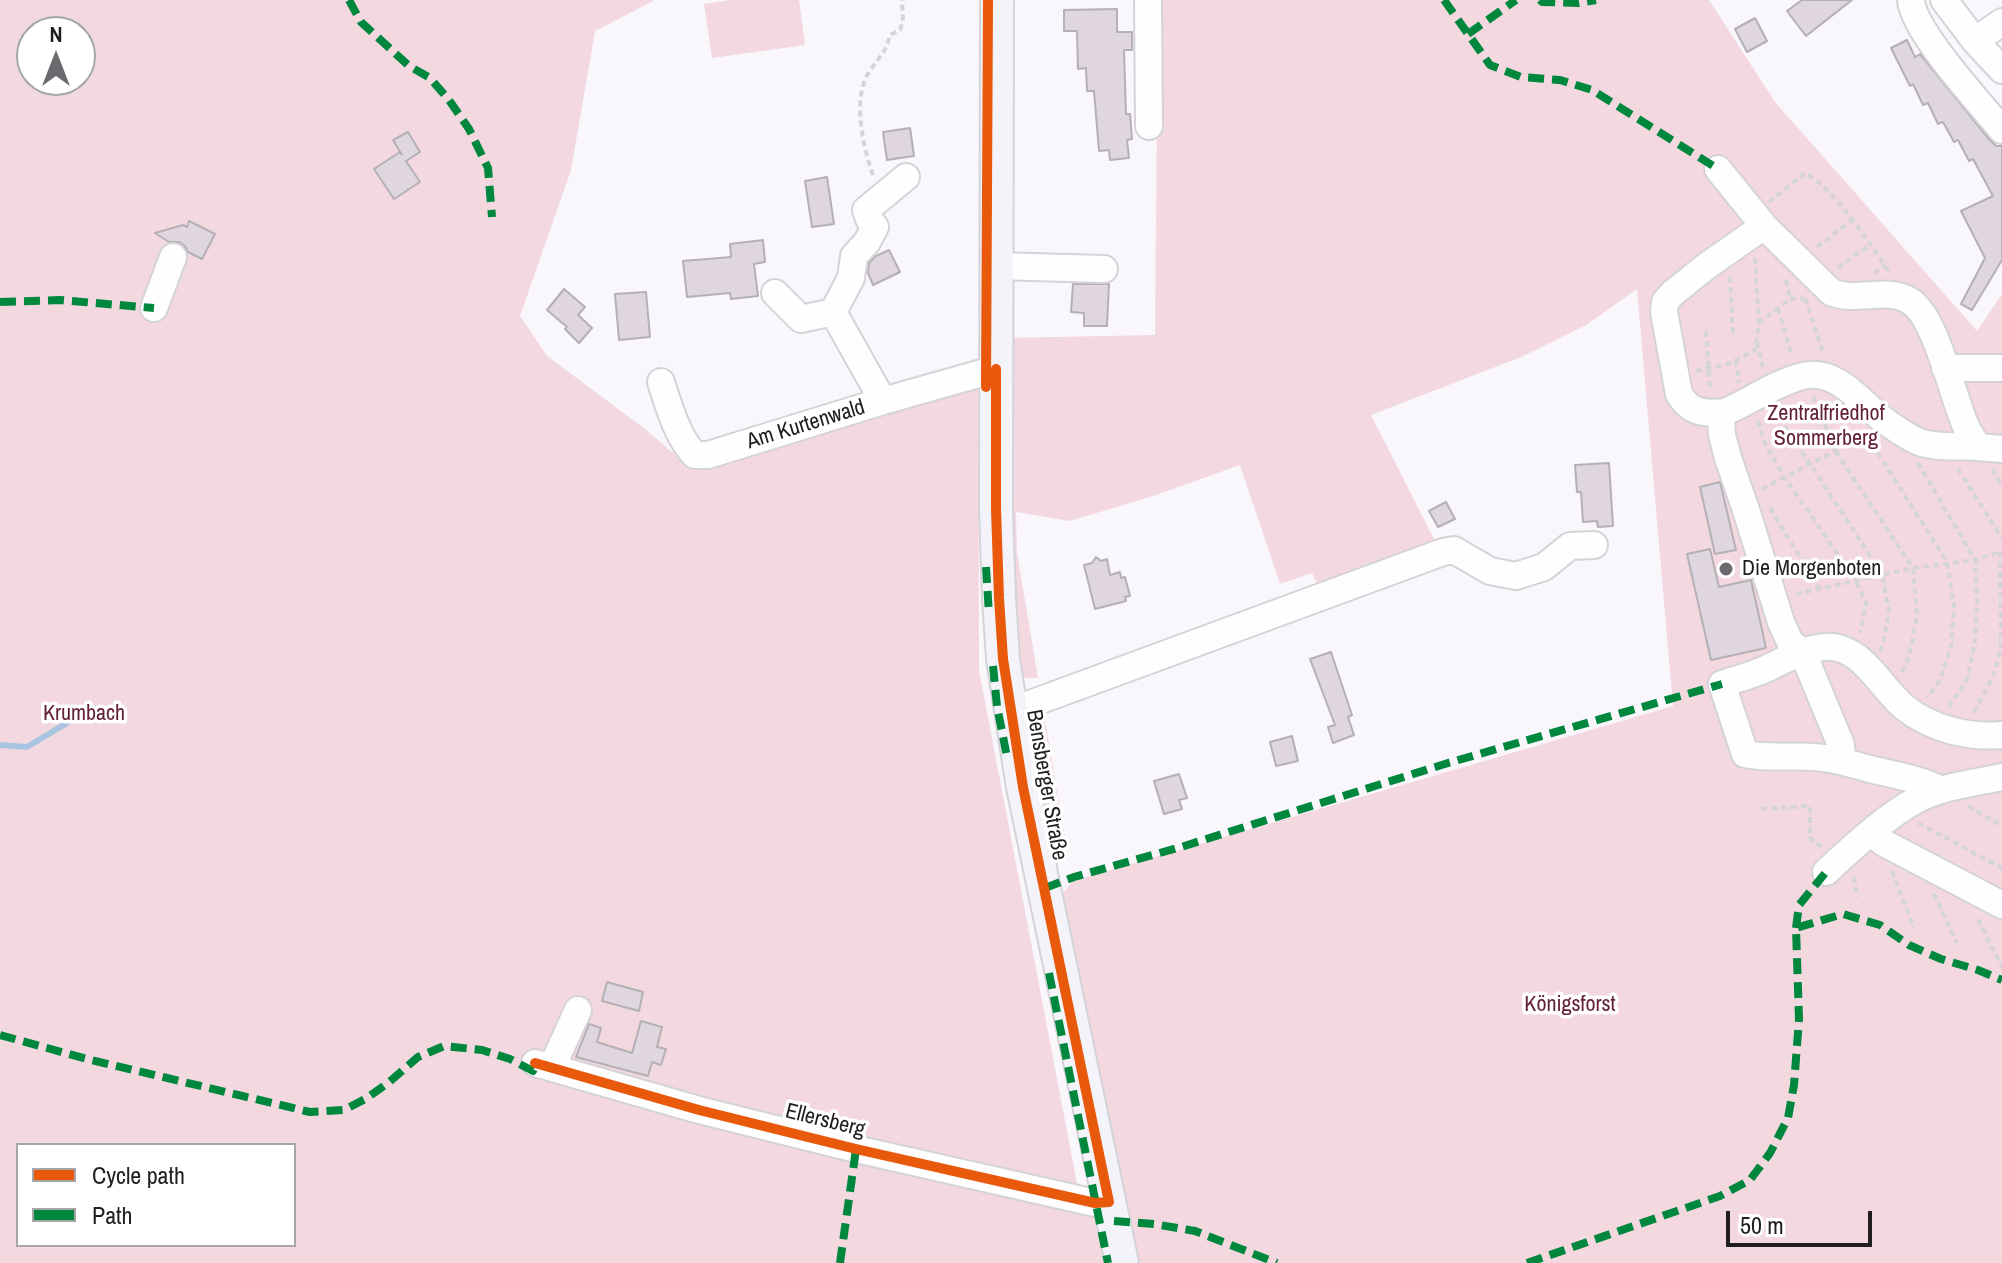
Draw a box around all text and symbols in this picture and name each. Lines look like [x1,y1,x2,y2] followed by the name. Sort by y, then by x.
[16,16,96,96] north arrow
[49,19,63,49] text: N
[744,394,868,456] street label: Am Kurtenwald
[1767,401,1885,452] park label: Zentralfriedhof Sommerberg
[1742,556,1881,582] place label: Die Morgenboten
[1717,560,1735,578] marker: Die Morgenboten
[43,701,125,727] park label: Krumbach
[1020,708,1072,862] street label: Bensberger Straße
[1524,992,1616,1018] park label: Königsforst
[782,1098,868,1144] street label: Ellersberg
[16,1143,296,1247] legend
[92,1159,185,1191] text: Cycle path
[1730,1195,1876,1245] scale bar
[92,1199,133,1231] text: Path
[1740,1209,1784,1241] text: 50 m

